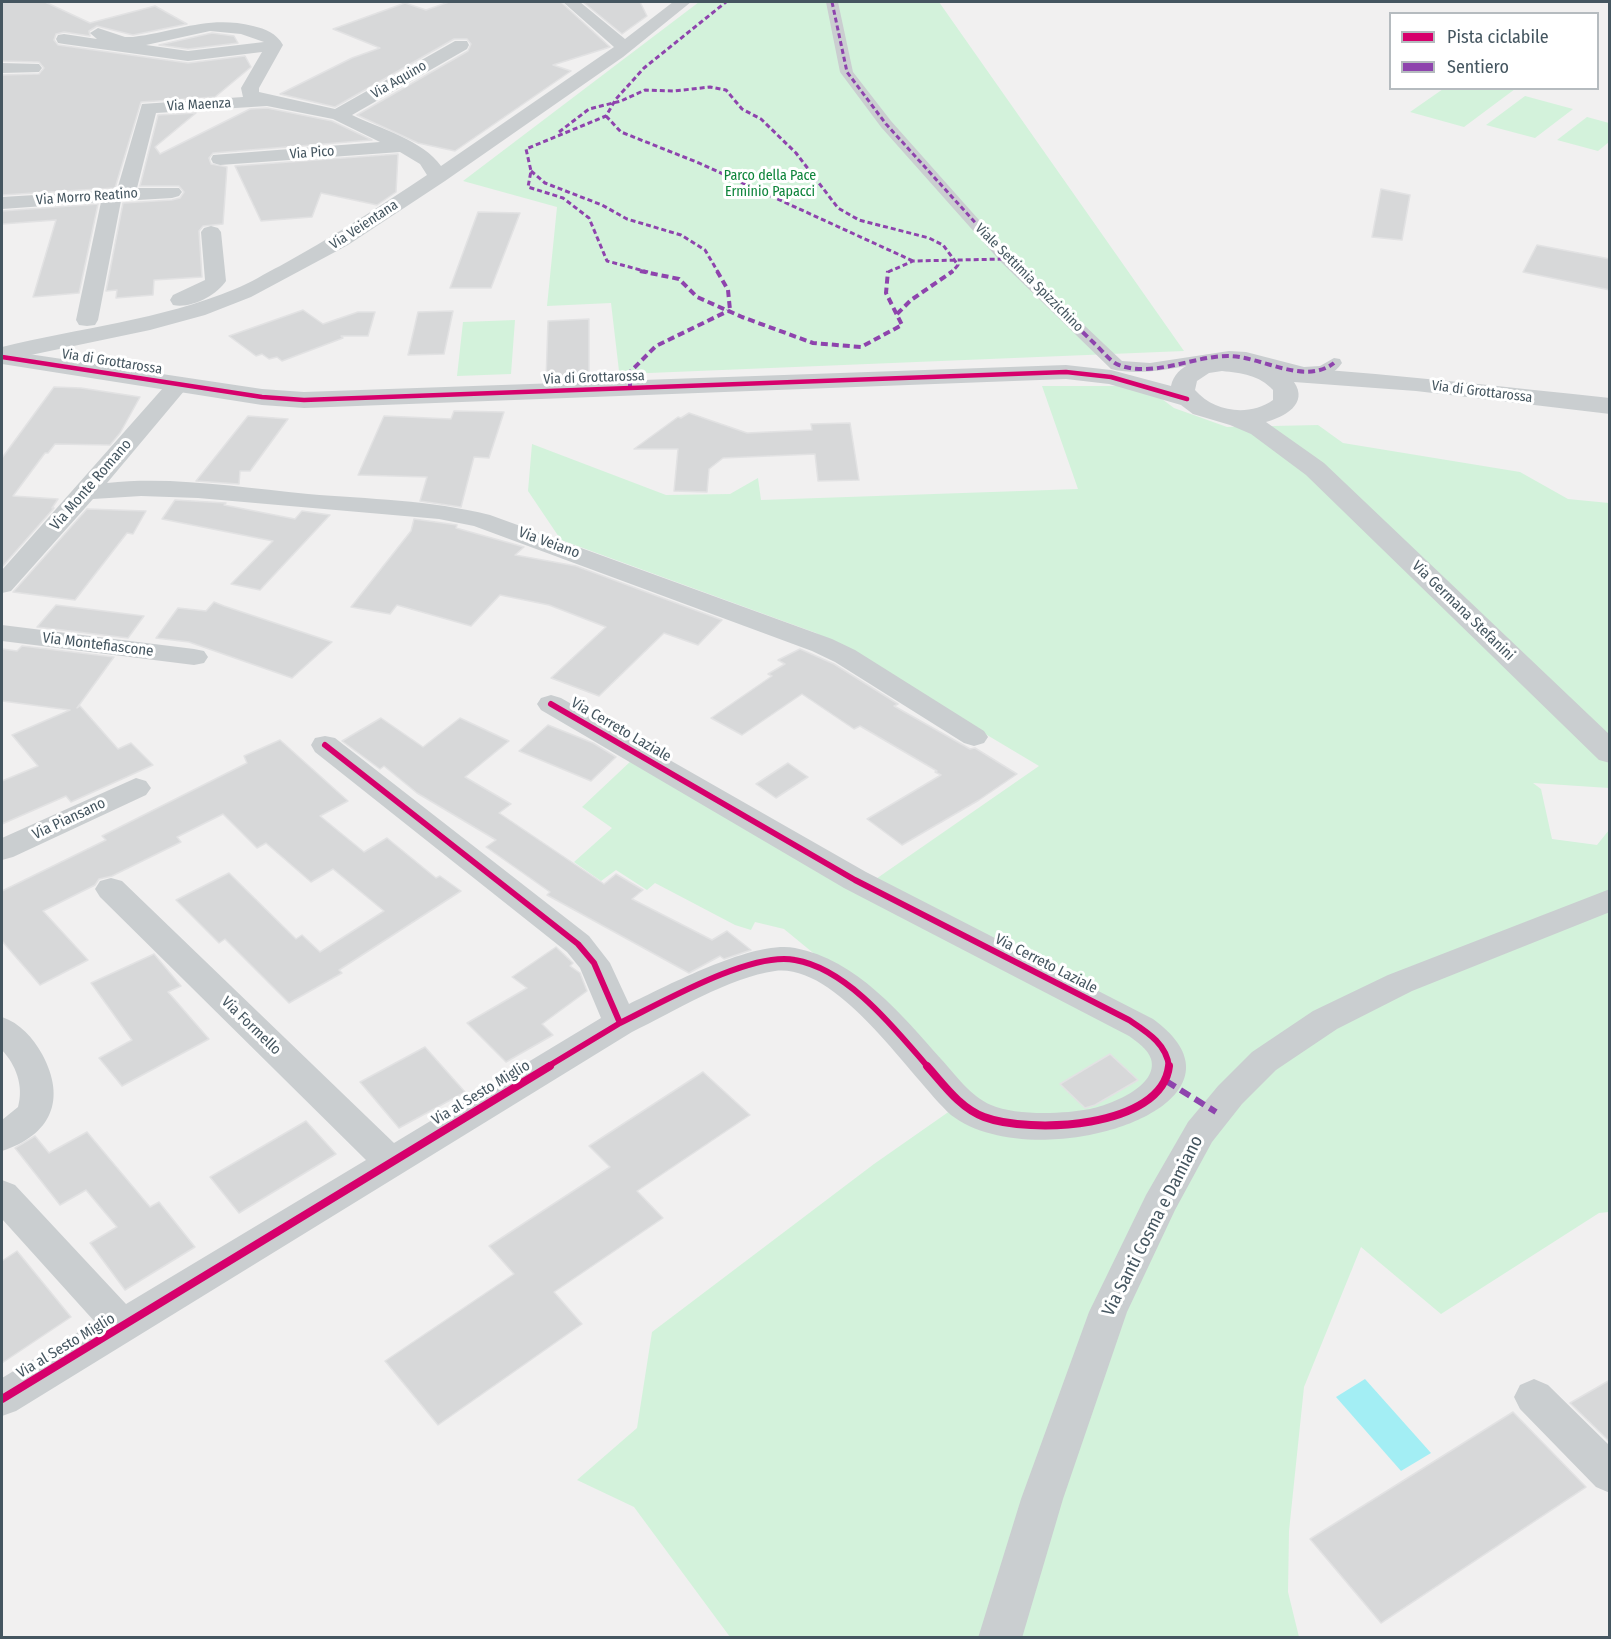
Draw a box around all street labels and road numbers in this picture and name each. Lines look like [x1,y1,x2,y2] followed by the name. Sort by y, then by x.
[368,57,430,103] street label: Via Aquino
[167,95,231,115] street label: Via Maenza
[289,143,335,163] street label: Via Pico
[36,185,138,209] street label: Via Morro Reatino
[327,197,401,253] street label: Via Veientana
[971,220,1087,336] street label: Viale Settimia Spizzichino
[61,346,163,378] street label: Via di Grottarossa
[543,368,645,388] street label: Via di Grottarossa
[1431,377,1533,407] street label: Via di Grottarossa
[47,436,135,534] street label: Via Monte Romano
[516,524,582,562] street label: Via Veiano
[1408,557,1518,665] street label: Via Germana Stefanini
[41,629,155,661] street label: Via Montefiascone
[568,694,674,766] street label: Via Cerreto Laziale
[30,794,108,844] street label: Via Piansano
[992,930,1100,998] street label: Via Cerreto Laziale
[217,993,285,1059] street label: Via Formello
[429,1057,533,1129] street label: Via al Sesto Miglio
[1098,1132,1208,1320] street label: Via Santi Cosma e Damiano
[14,1310,118,1382] street label: Via al Sesto Miglio

